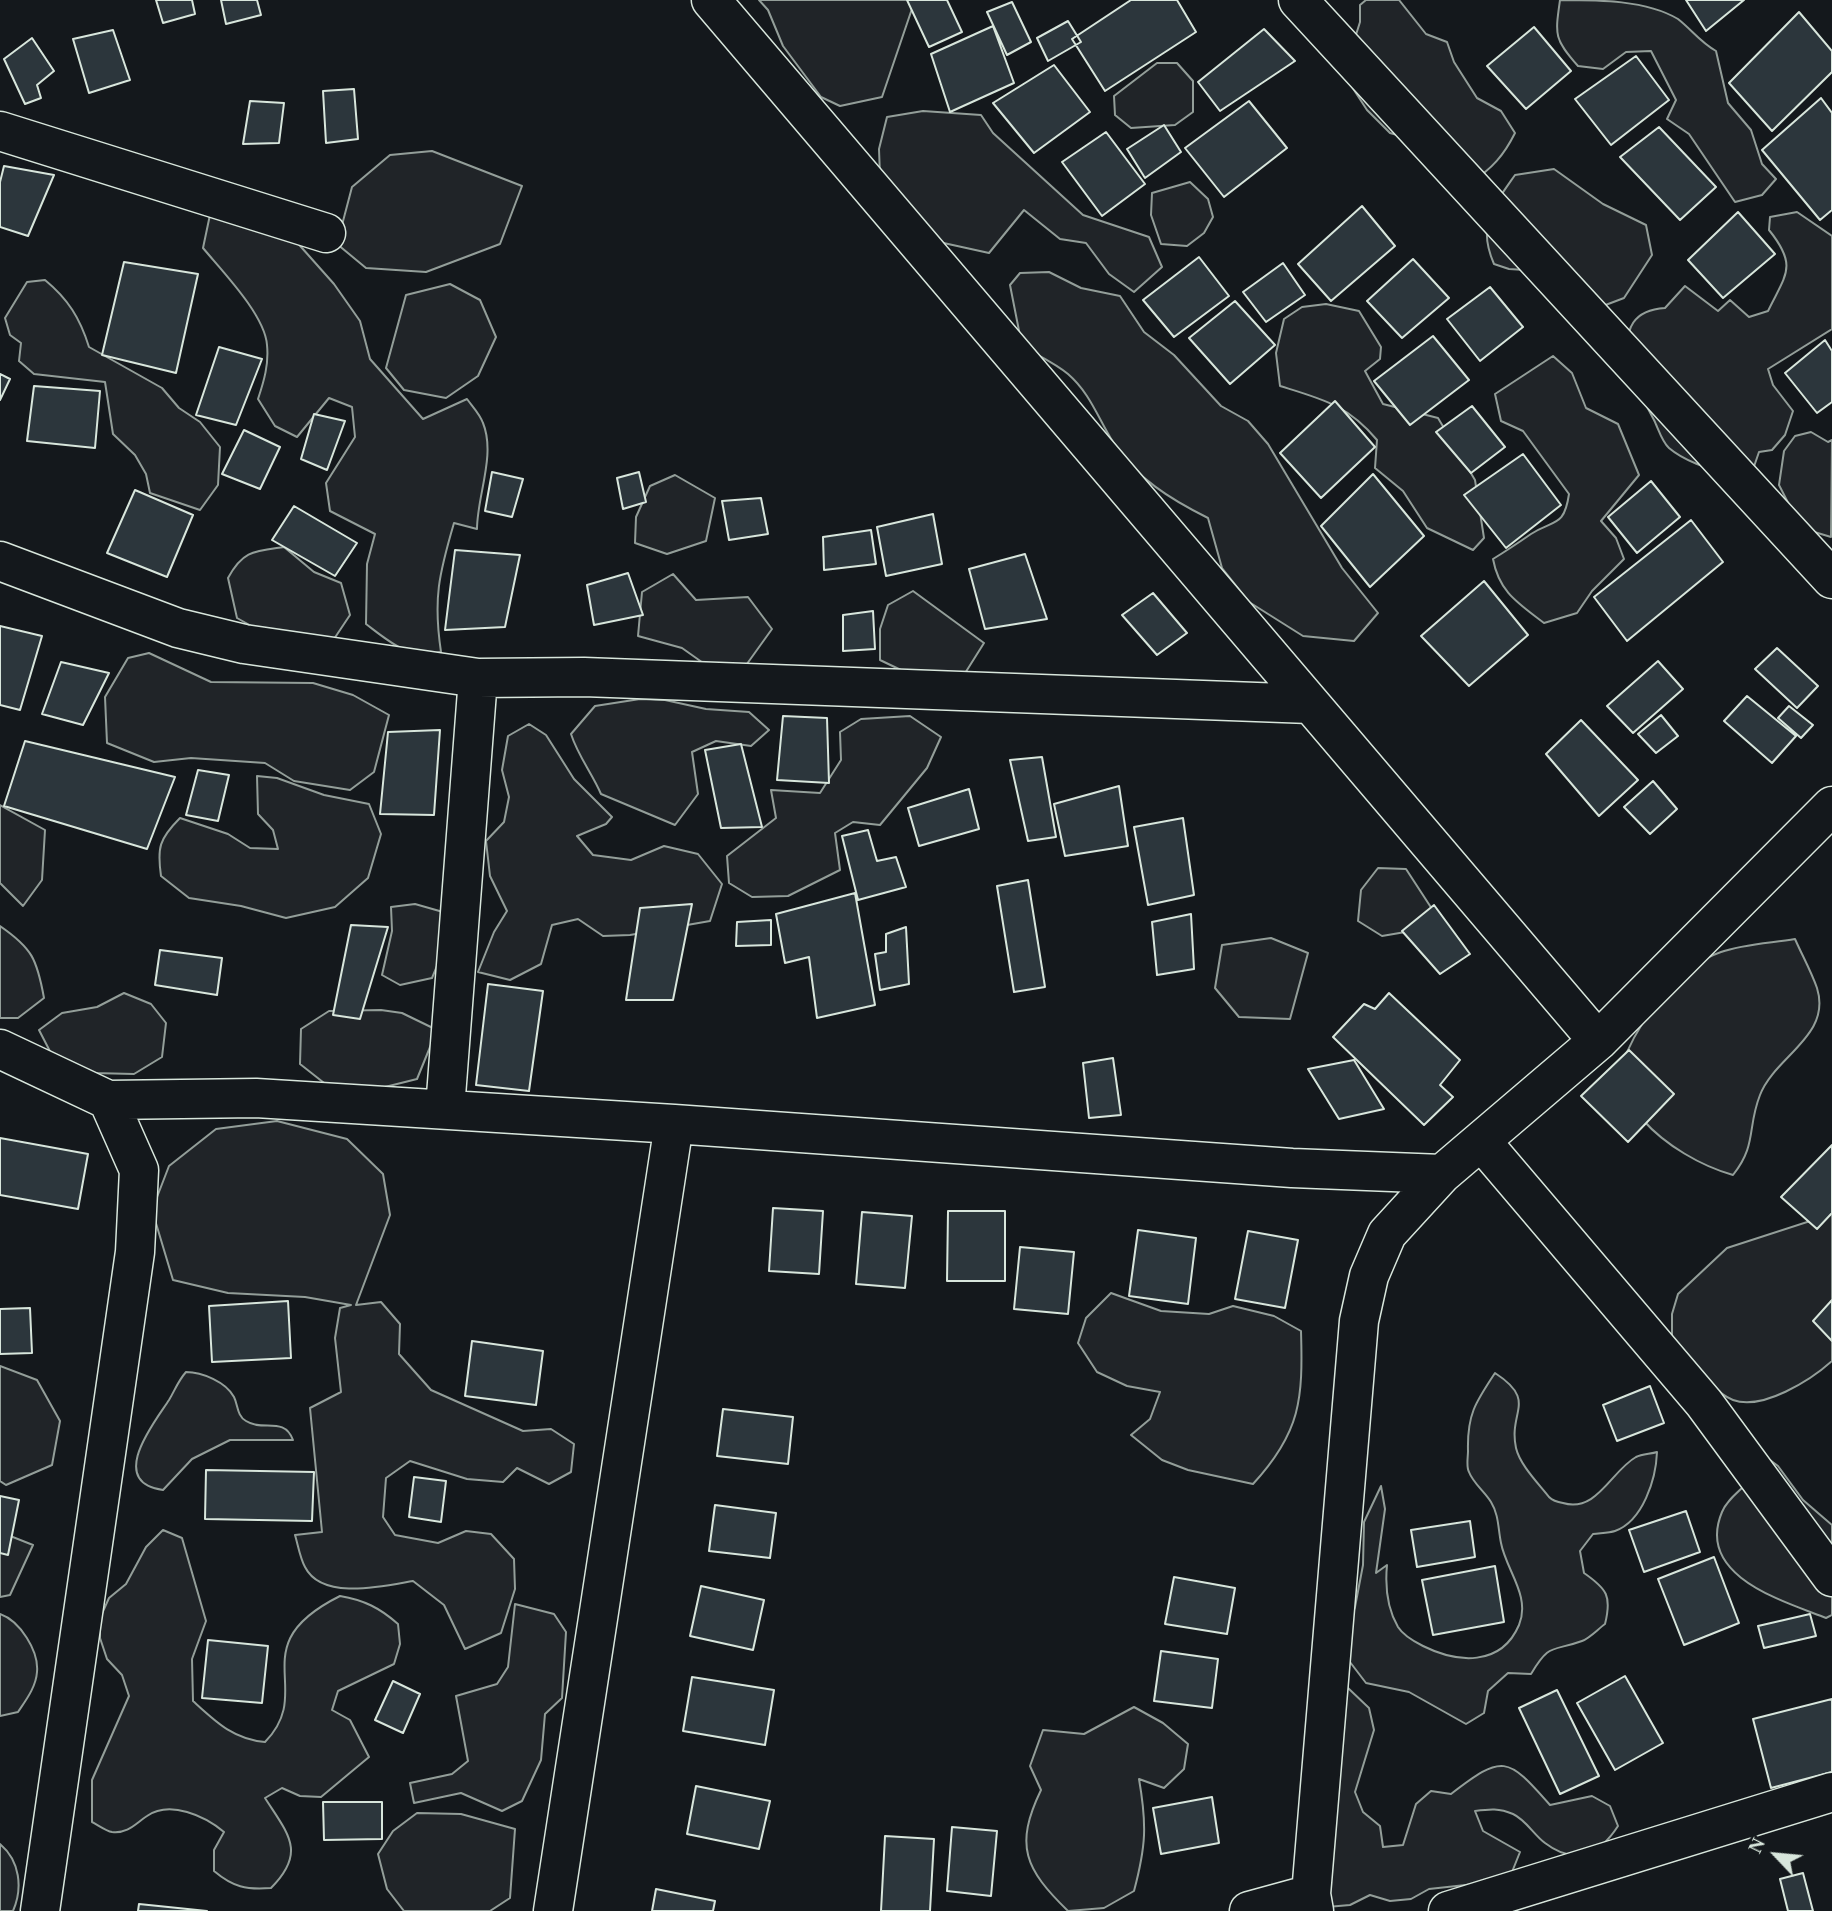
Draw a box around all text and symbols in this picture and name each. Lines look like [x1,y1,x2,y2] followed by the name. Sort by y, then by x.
[1741,1820,1811,1890] north arrow
[1744,1835,1769,1856] text: N

